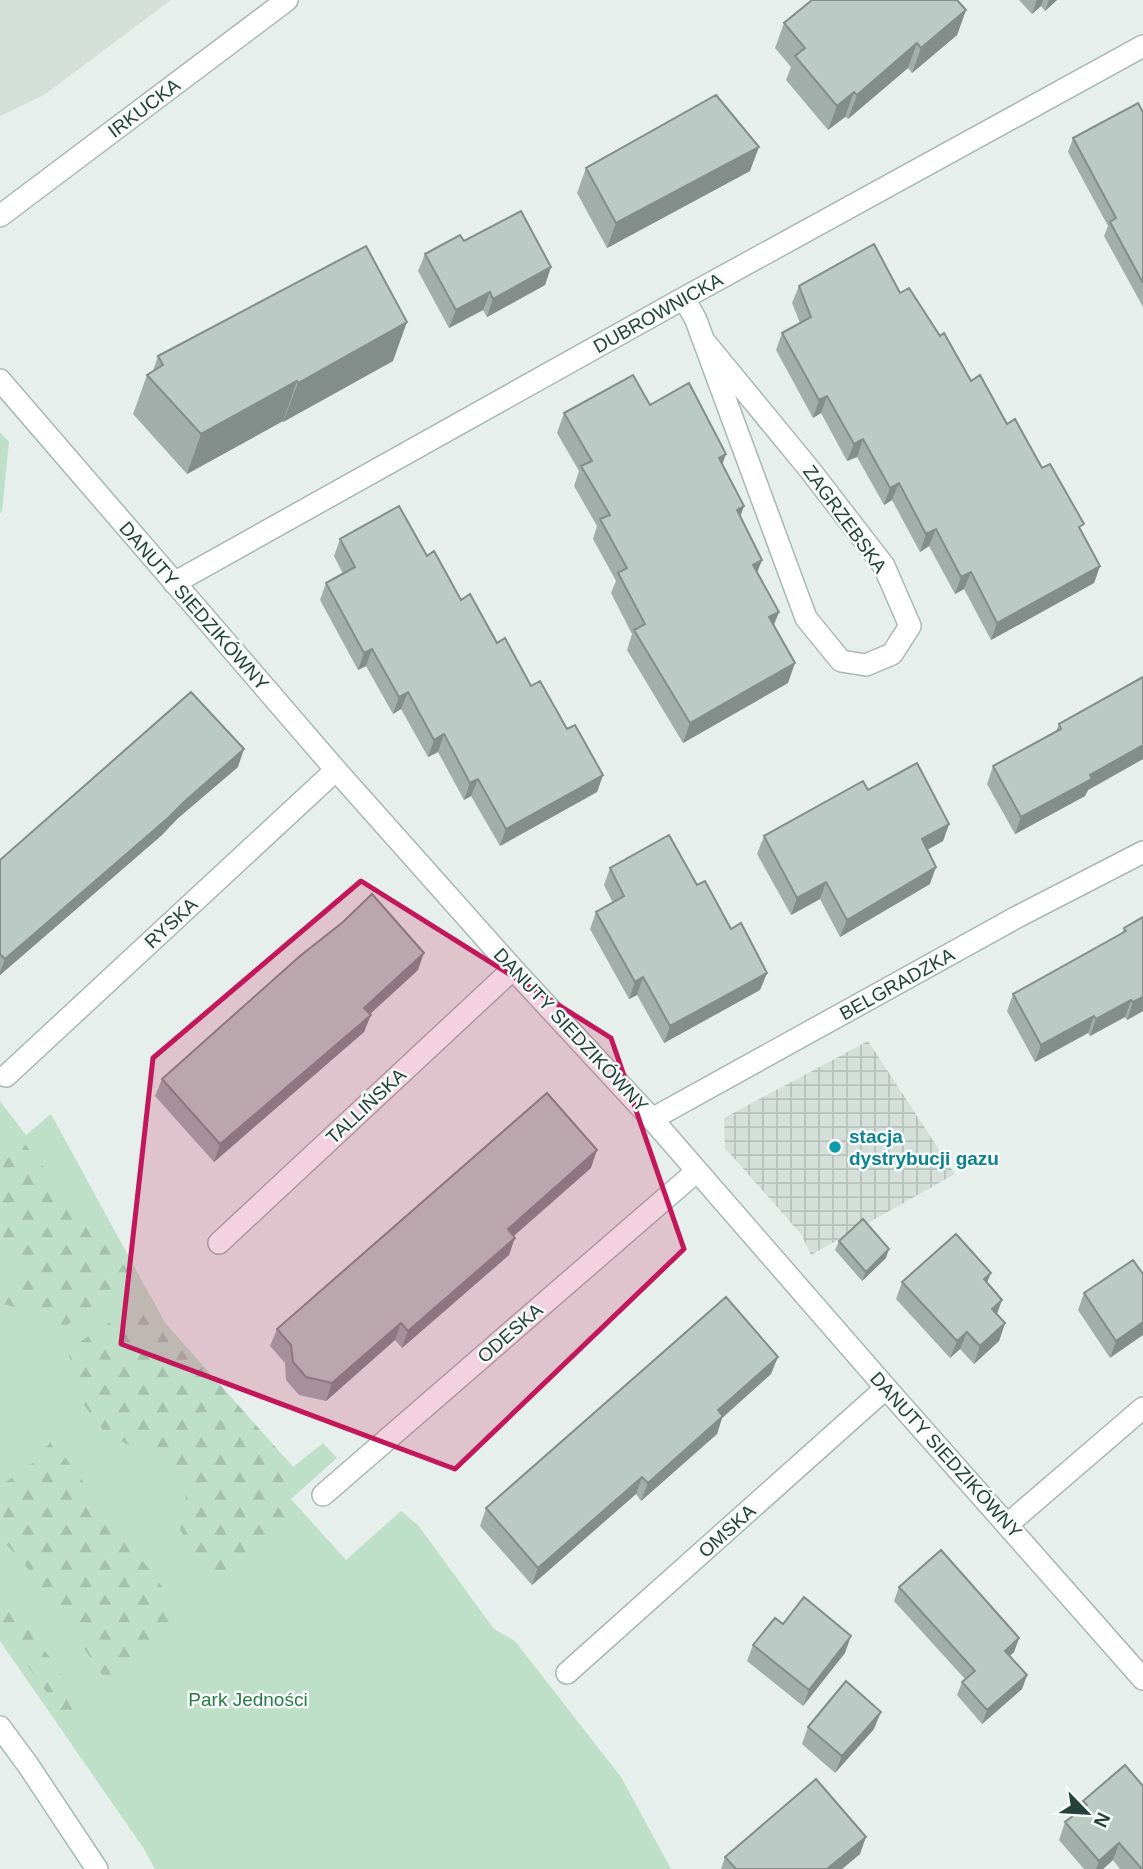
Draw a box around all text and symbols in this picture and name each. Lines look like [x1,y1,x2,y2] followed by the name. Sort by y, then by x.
[104,74,184,142] street label: IRKUCKA
[590,269,727,357] street label: DUBROWNICKA
[799,461,891,577] street label: ZAGRZEBSKA
[115,518,273,695] street label: DANUTY SIEDZIKÓWNY
[140,893,202,953] street label: RYSKA
[490,944,653,1116] street label: DANUTY SIEDZIKÓWNY
[836,944,958,1024] street label: BELGRADZKA
[322,1064,410,1148] street label: TALLIŃSKA
[849,1126,999,1169] place label: stacja dystrybucji gazu
[827,1139,843,1155] marker: stacja dystrybucji gazu
[473,1299,547,1367] street label: ODESKA
[866,1368,1026,1543] street label: DANUTY SIEDZIKÓWNY
[694,1500,760,1562] street label: OMSKA
[188,1689,308,1710] park label: Park Jedności
[1052,1778,1122,1848] north arrow
[1090,1809,1114,1831] text: N

